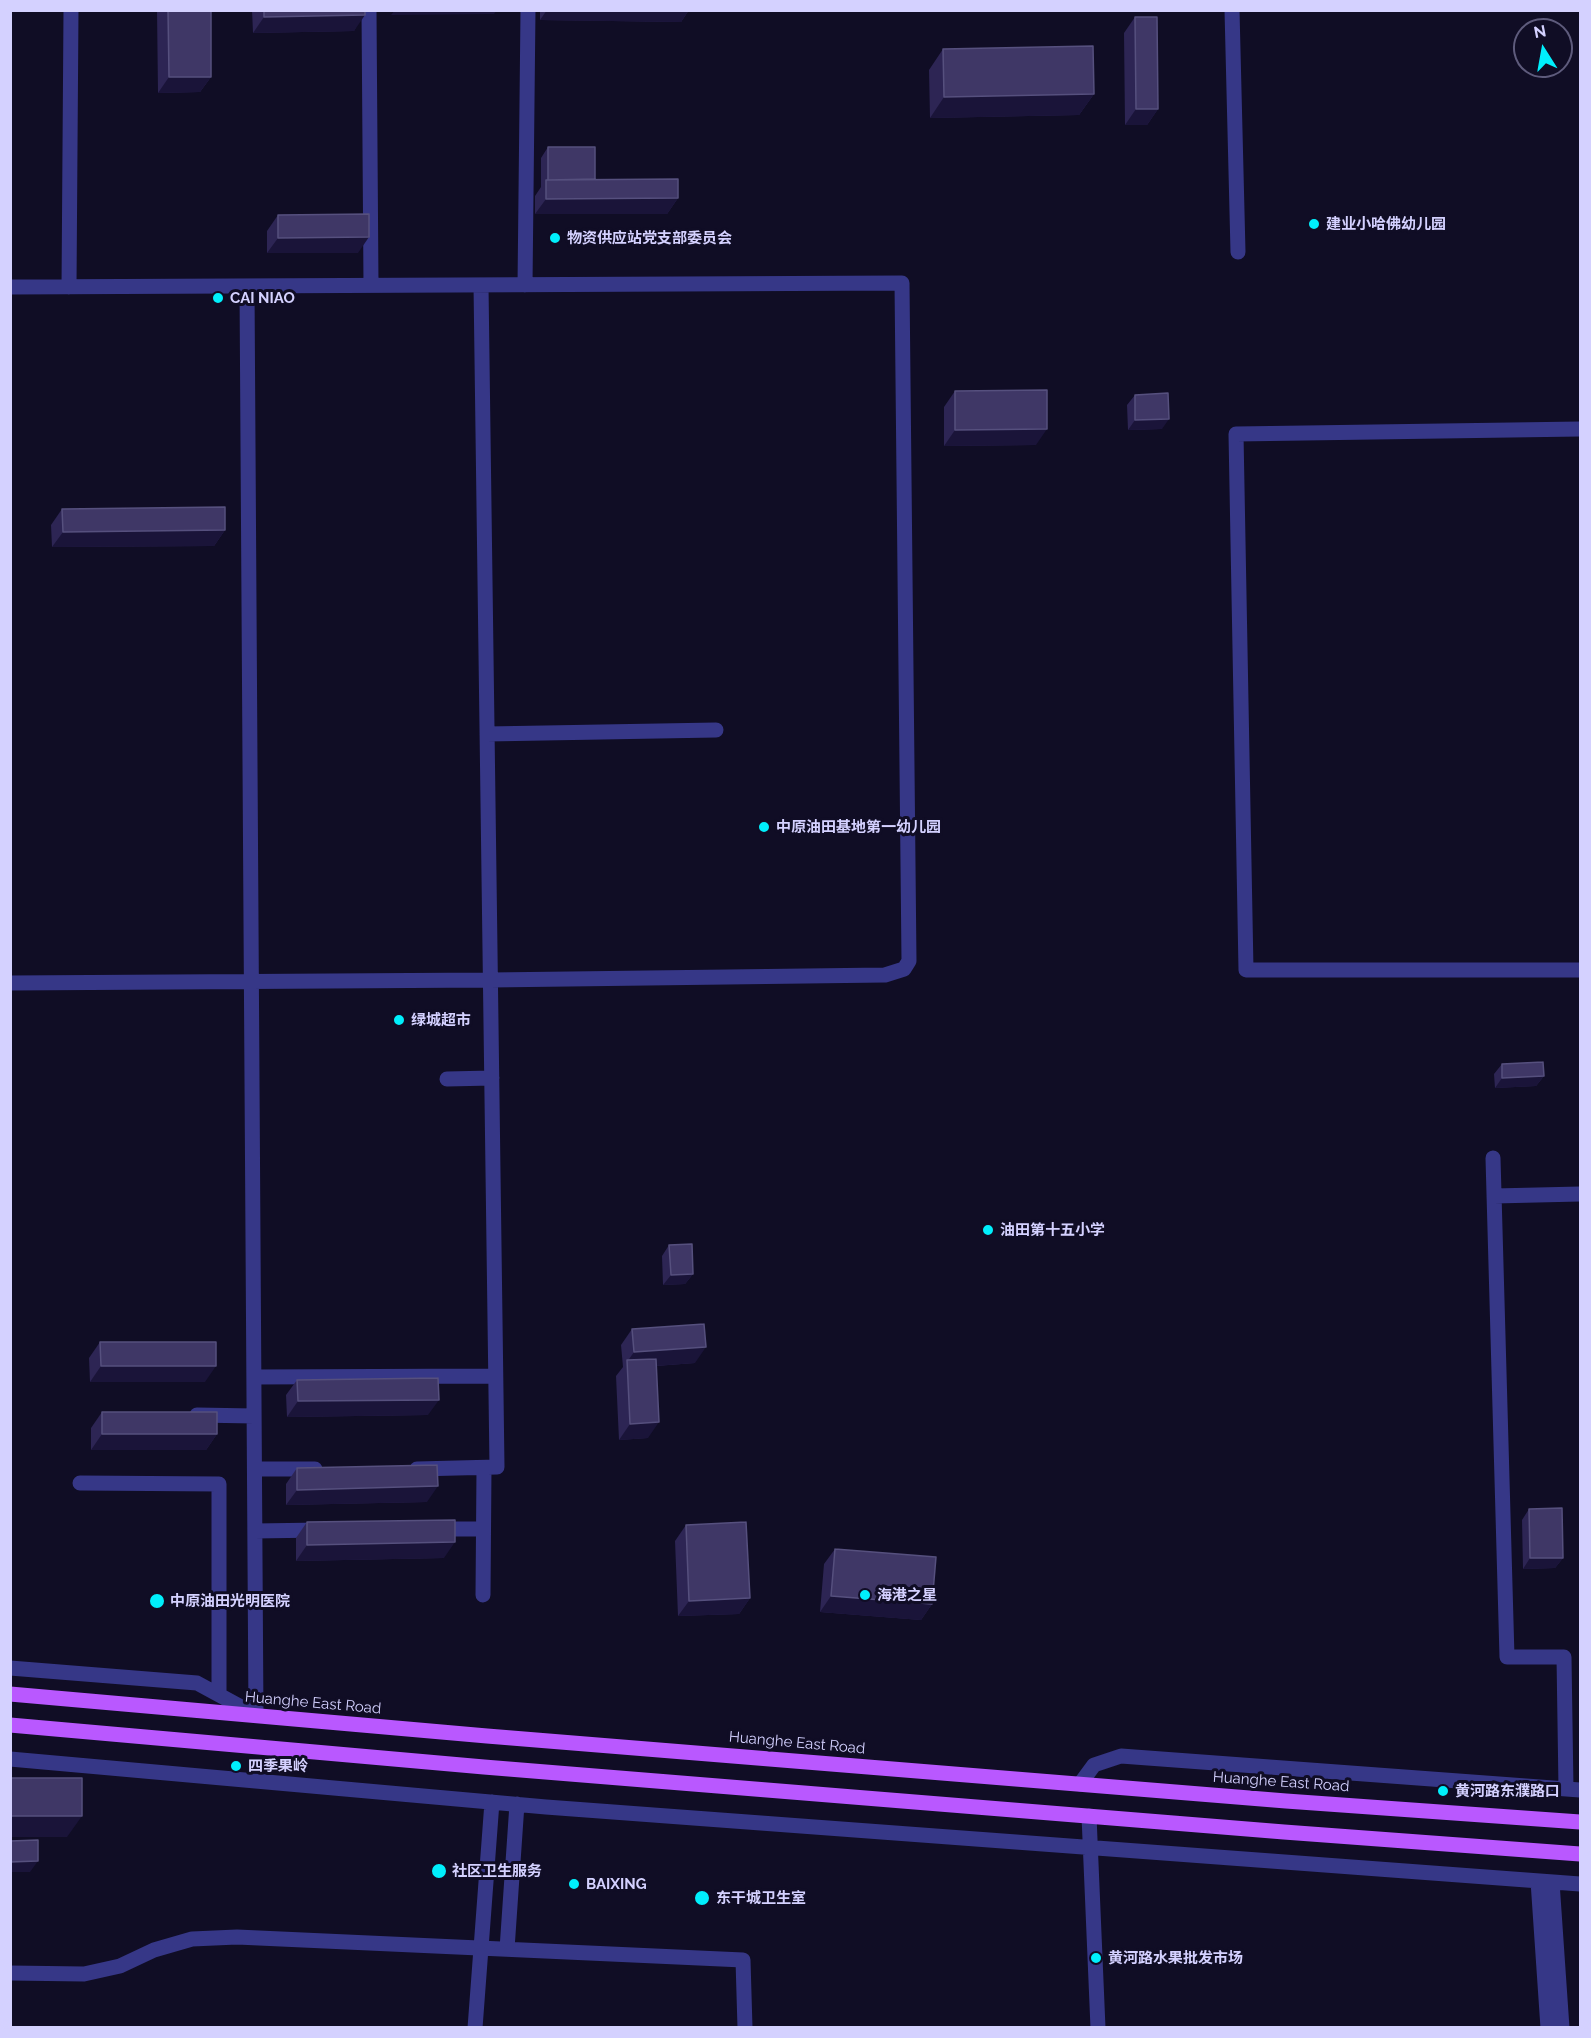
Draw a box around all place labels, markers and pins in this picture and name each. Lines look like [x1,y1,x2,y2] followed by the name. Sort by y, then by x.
[1326,215,1446,233] place label: 建业小哈佛幼儿园
[1307,217,1321,231] marker: 建业小哈佛幼儿园
[567,229,732,247] place label: 物资供应站党支部委员会
[548,231,562,245] marker: 物资供应站党支部委员会
[230,289,295,307] place label: CAI NIAO
[211,291,225,305] marker: CAI NIAO
[776,818,941,836] place label: 中原油田基地第一幼儿园
[757,820,771,834] marker: 中原油田基地第一幼儿园
[411,1011,471,1029] place label: 绿城超市
[392,1013,406,1027] marker: 绿城超市
[1000,1221,1105,1239] place label: 油田第十五小学
[981,1223,995,1237] marker: 油田第十五小学
[877,1586,937,1604] place label: 海港之星
[858,1588,872,1602] marker: 海港之星
[148,1592,166,1610] marker: 中原油田光明医院
[170,1592,290,1610] place label: 中原油田光明医院
[248,1757,308,1775] place label: 四季果岭
[229,1759,243,1773] marker: 四季果岭
[1455,1782,1560,1800] place label: 黄河路东濮路口
[1436,1784,1450,1798] marker: 黄河路东濮路口
[430,1862,448,1880] marker: 社区卫生服务
[452,1862,542,1880] place label: 社区卫生服务
[586,1875,647,1893] place label: BAIXING
[567,1877,581,1891] marker: BAIXING
[693,1889,711,1907] marker: 东干城卫生室
[716,1889,806,1907] place label: 东干城卫生室
[1108,1949,1243,1967] place label: 黄河路水果批发市场
[1089,1951,1103,1965] marker: 黄河路水果批发市场

